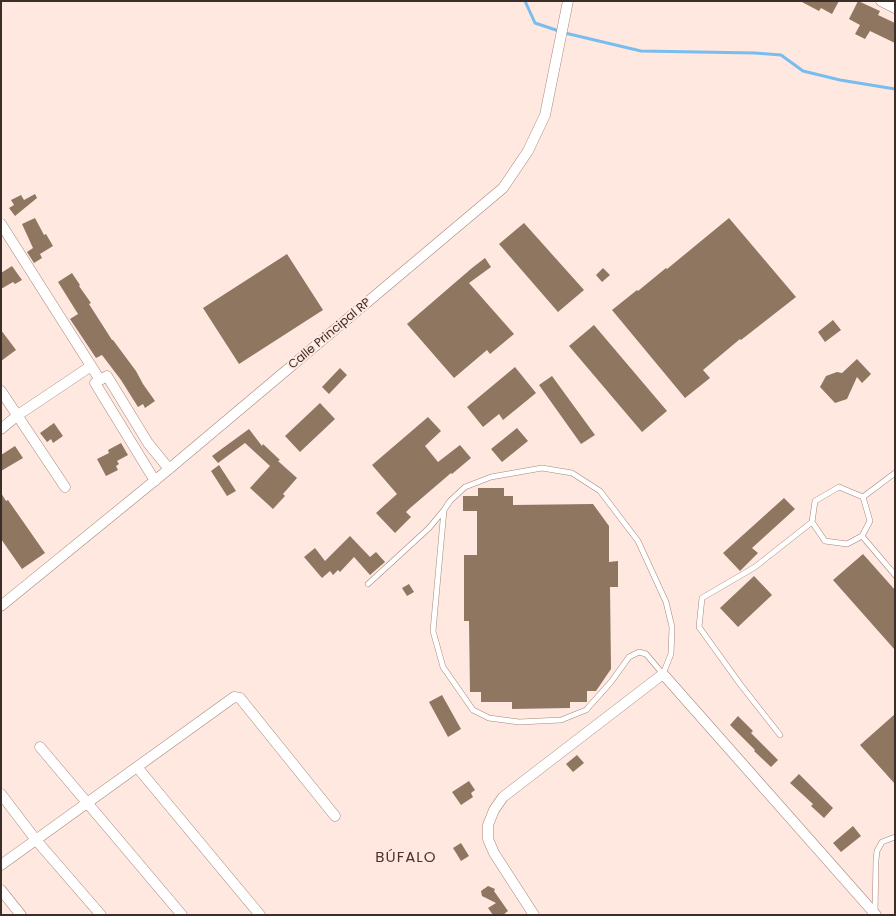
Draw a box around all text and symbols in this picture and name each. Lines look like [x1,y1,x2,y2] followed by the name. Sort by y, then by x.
[286,295,374,373] street label: Calle Principal RP
[375,849,437,867] district label: BÚFALO

